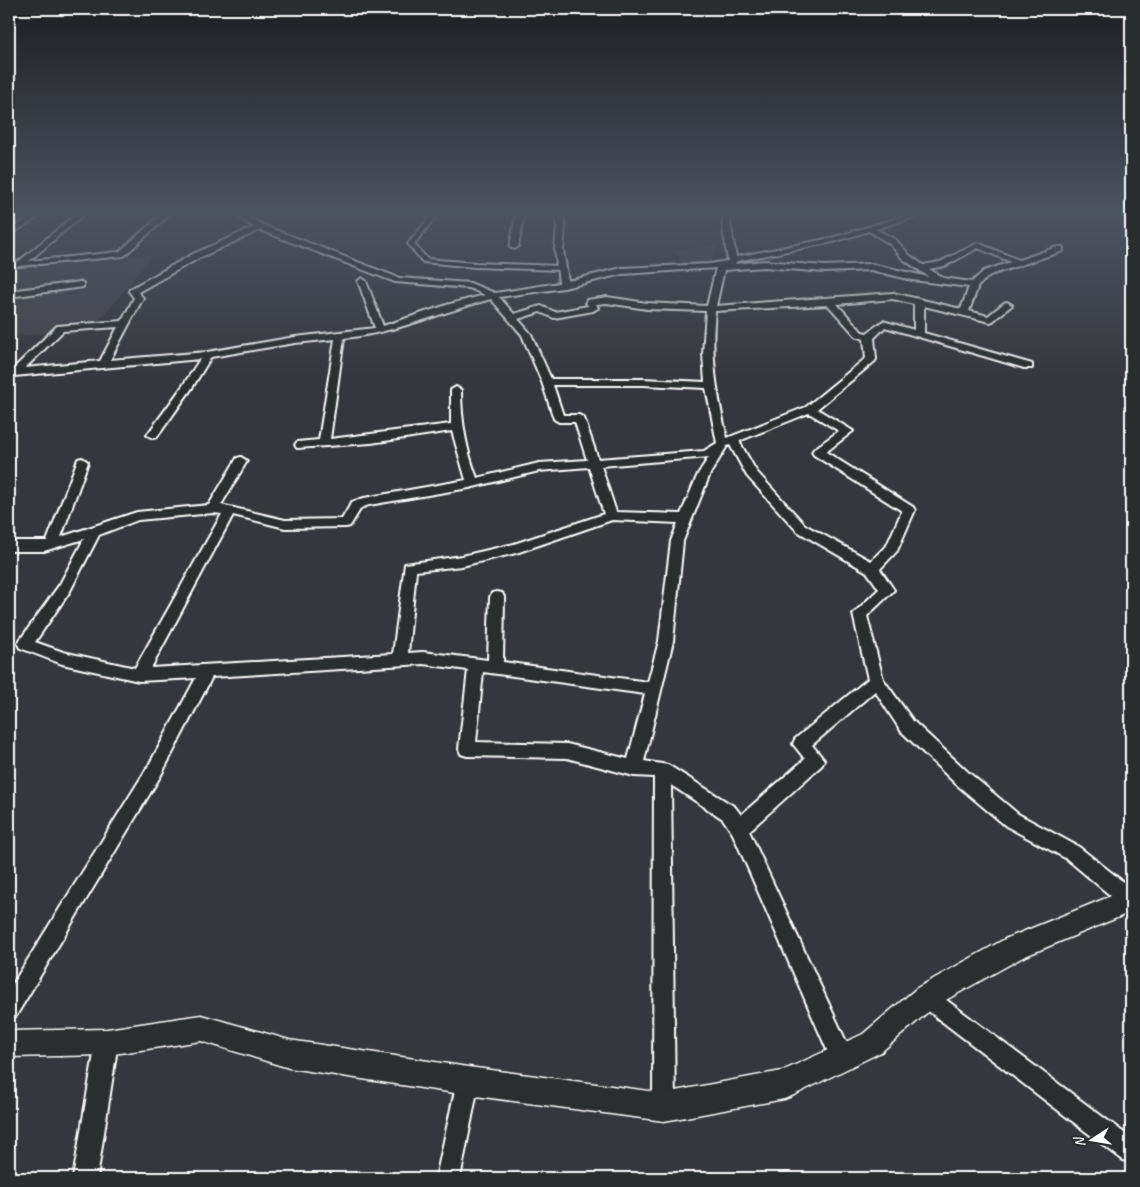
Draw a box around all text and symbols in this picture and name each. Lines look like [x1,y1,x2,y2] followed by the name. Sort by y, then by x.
[1068,1114,1118,1164] north arrow
[1070,1134,1089,1149] text: N

